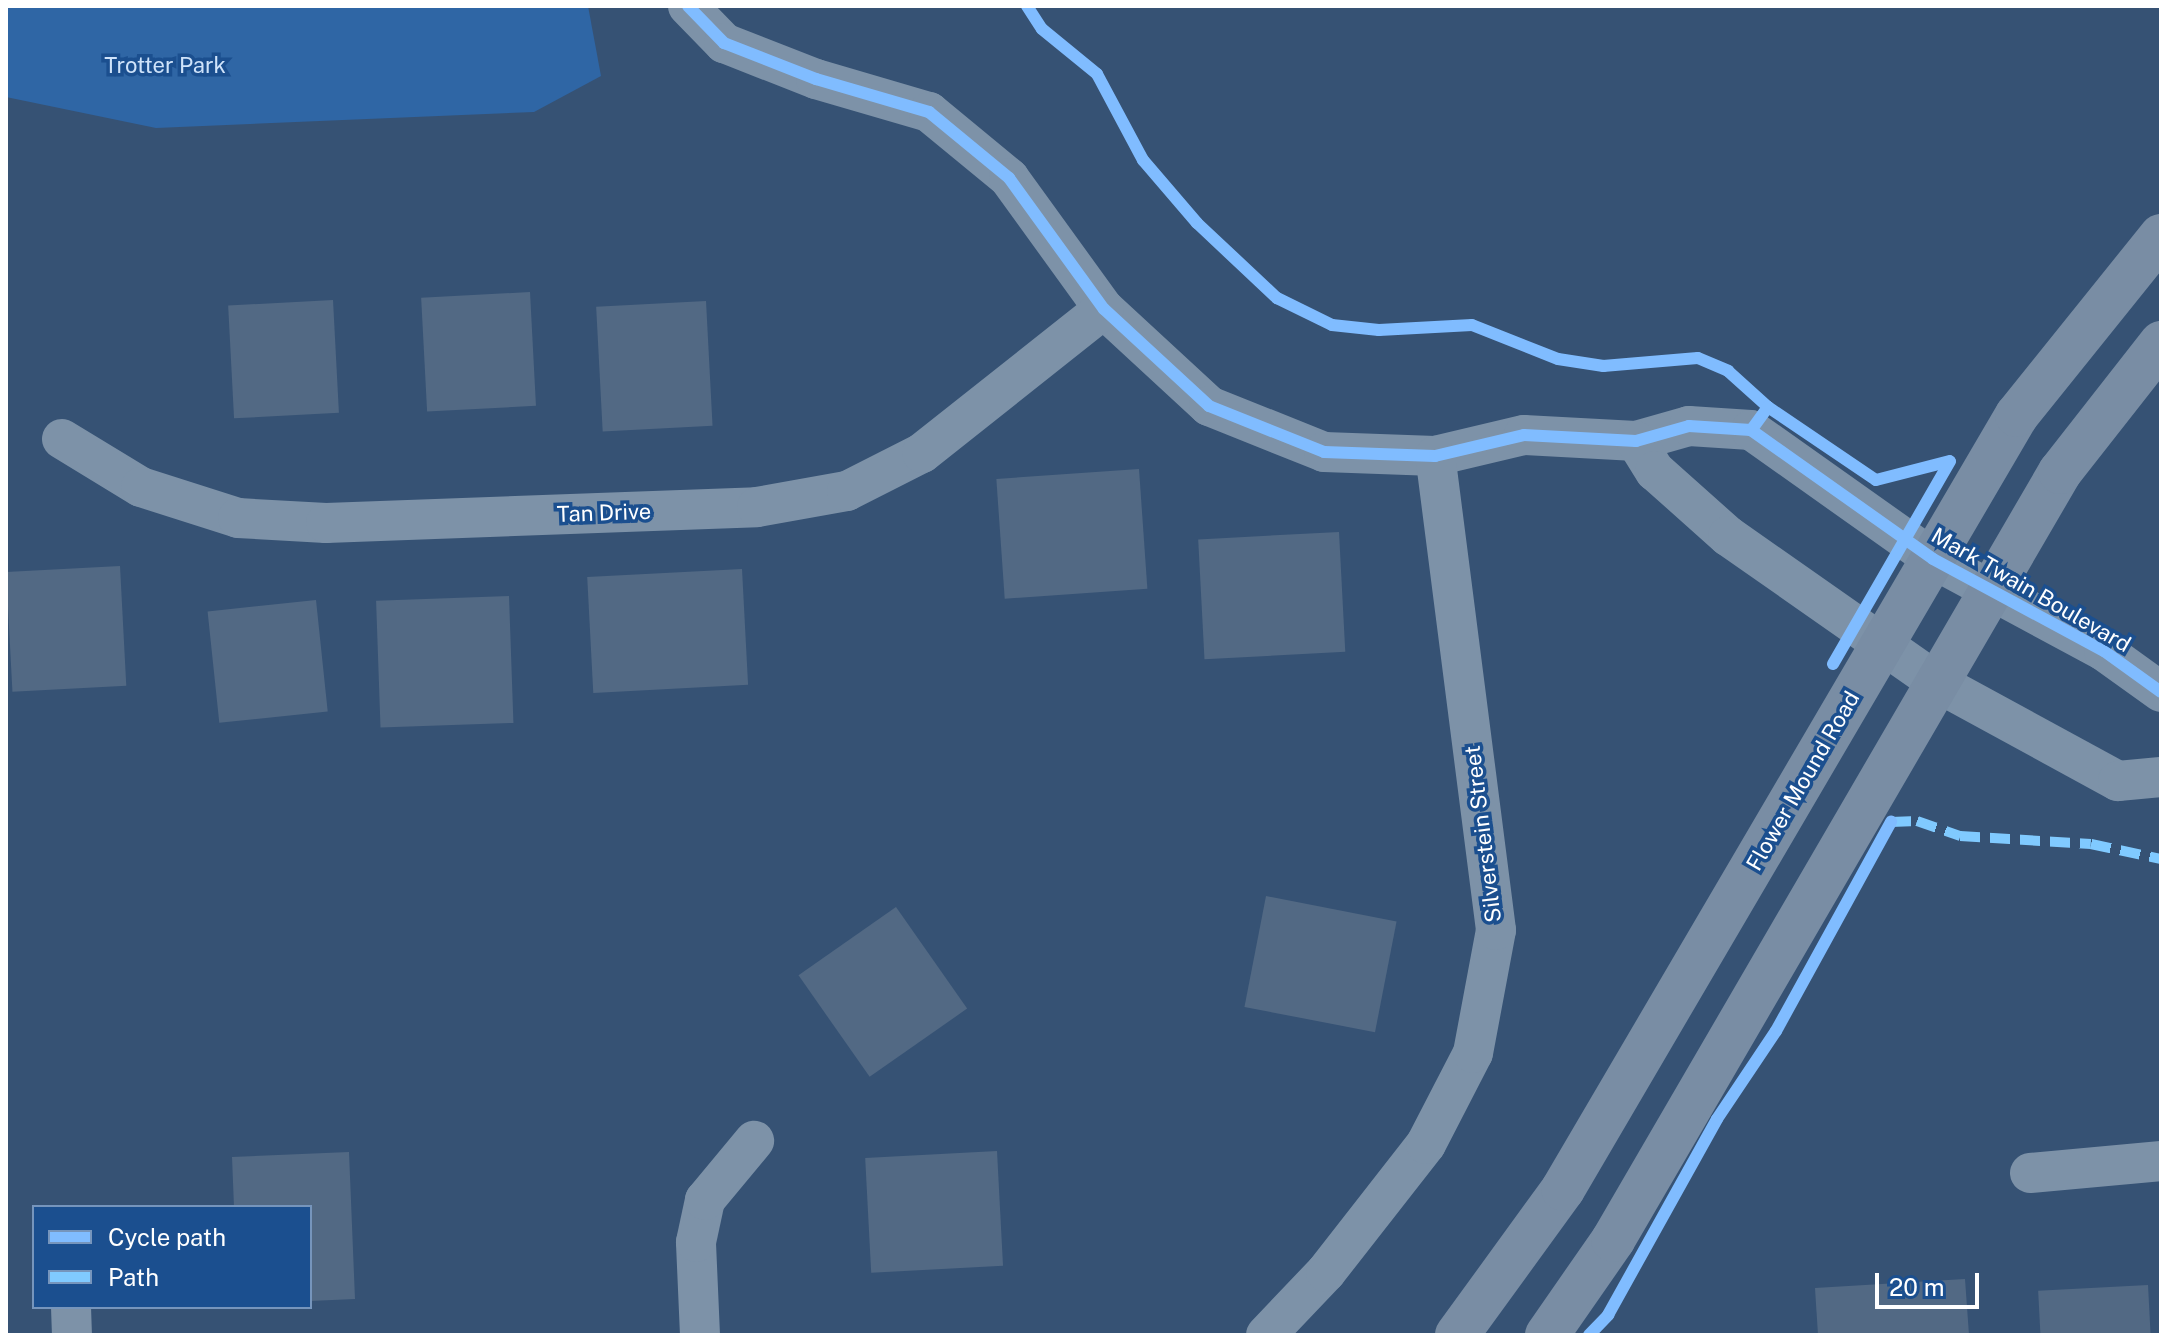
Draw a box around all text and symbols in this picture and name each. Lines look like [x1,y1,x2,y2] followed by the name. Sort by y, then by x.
[104,53,226,79] park label: Trotter Park
[556,498,652,528] street label: Tan Drive
[1927,522,2135,658] street label: Mark Twain Boulevard
[1741,687,1865,875] street label: Flower Mound Road
[1459,744,1507,924] street label: Silverstein Street
[32,1205,312,1309] legend
[108,1223,226,1251] text: Cycle path
[1879,1257,1983,1307] scale bar
[108,1263,159,1291] text: Path
[1889,1273,1945,1301] text: 20 m

